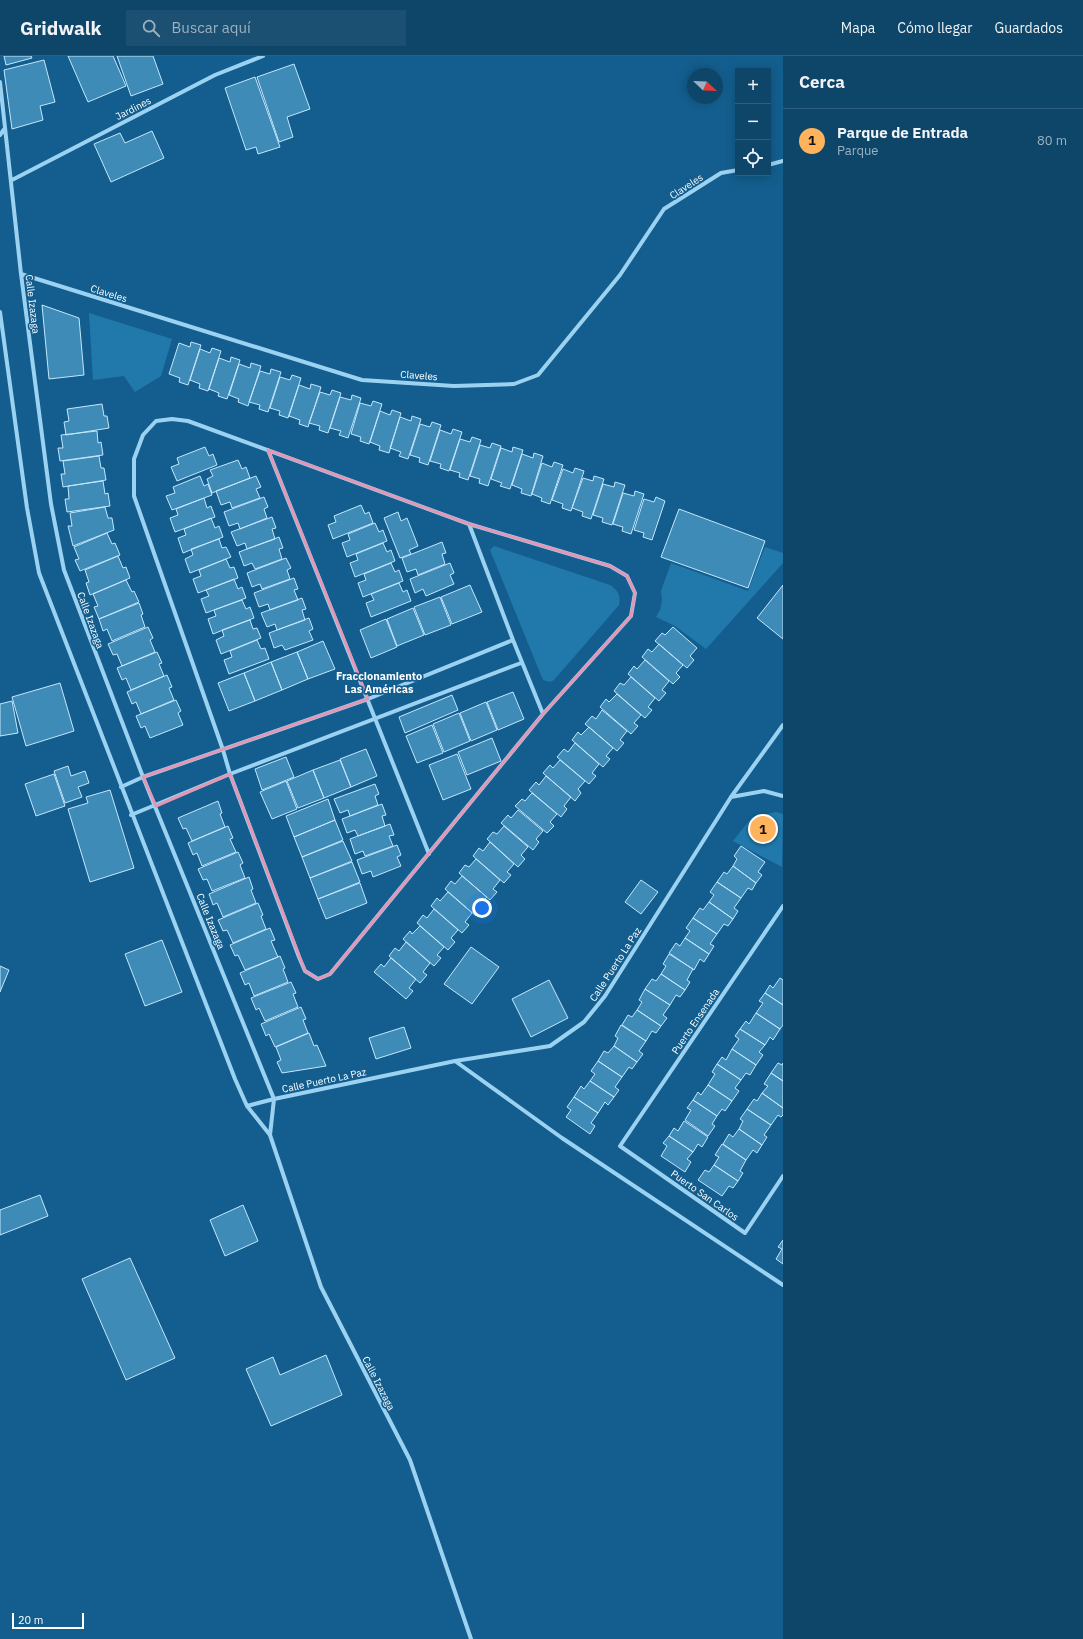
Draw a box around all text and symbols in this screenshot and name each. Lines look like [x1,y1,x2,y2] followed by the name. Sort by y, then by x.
[126,10,406,46] search box
[20,16,102,40] text: Gridwalk
[140,17,162,39] icon: search
[172,18,251,37] text: Buscar aquí
[841,19,875,37] text: Mapa
[897,19,972,37] text: Cómo llegar
[994,19,1063,37] text: Guardados
[687,68,723,104] north arrow
[735,68,771,176] map controls
[735,68,771,104] button: +
[799,71,845,93] text: Cerca
[113,94,153,123] street label: Jardines
[735,104,771,140] button: −
[837,123,968,142] text: Parque de Entrada
[808,132,816,149] text: 1
[1037,132,1067,149] text: 80 m
[735,140,771,176] button: locate
[837,142,878,159] text: Parque
[667,171,706,202] street label: Claveles
[22,274,43,335] street label: Calle Izazaga
[89,282,129,305] street label: Claveles
[400,368,438,383] street label: Claveles
[74,590,107,651] street label: Calle Izazaga
[336,669,422,696] district label: Fraccionamiento Las Américas
[750,814,776,844] pin: 1
[193,891,228,952] street label: Calle Izazaga
[472,898,492,918] your location
[587,924,644,1004] street label: Calle Puerto La Paz
[669,985,723,1057] street label: Puerto Ensenada
[281,1065,368,1096] street label: Calle Puerto La Paz
[668,1167,741,1224] street label: Puerto San Carlos
[359,1354,398,1413] street label: Calle Izazaga
[12,1611,84,1630] scale bar
[18,1613,43,1627] text: 20 m

